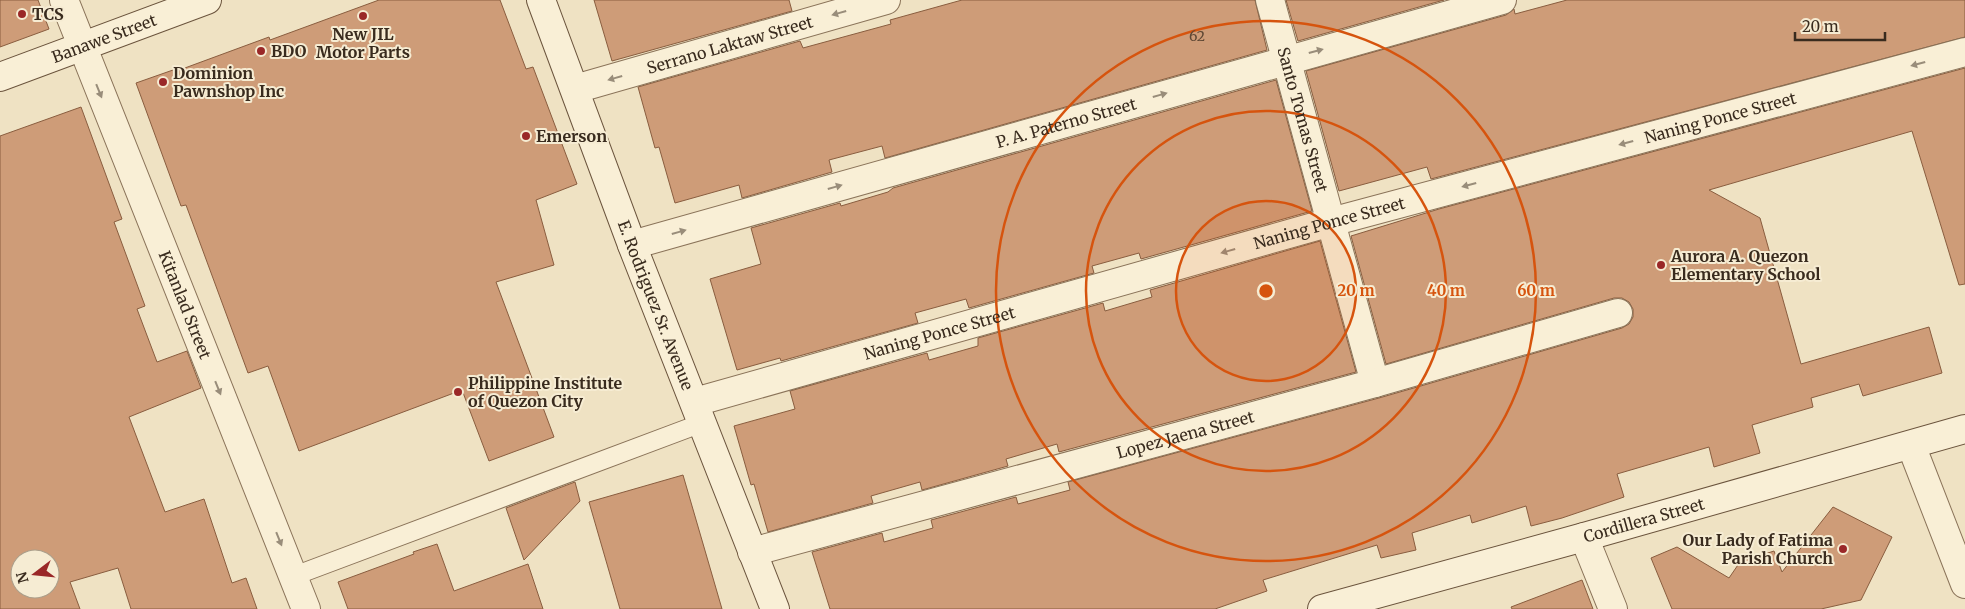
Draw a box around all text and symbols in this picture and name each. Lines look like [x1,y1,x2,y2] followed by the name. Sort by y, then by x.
[32,4,64,24] place label: TCS
[16,8,28,20] marker: TCS
[49,9,160,67] street label: Banawe Street
[357,10,369,22] marker: New JIL Motor Parts
[831,10,846,18] one-way arrow
[1795,10,1885,42] scale bar
[644,11,816,78] street label: Serrano Laktaw Street
[1802,17,1839,36] text: 20 m
[316,24,410,62] place label: New JIL Motor Parts
[1189,27,1205,45] house number: 62
[271,41,307,61] place label: BDO
[255,45,267,57] marker: BDO
[1273,45,1332,195] street label: Santo Tomas Street
[1309,47,1324,55] one-way arrow
[1910,60,1925,68] one-way arrow
[173,63,284,101] place label: Dominion Pawnshop Inc
[608,74,623,82] one-way arrow
[157,76,169,88] marker: Dominion Pawnshop Inc
[95,84,103,99] one-way arrow
[1642,88,1799,148] street label: Naning Ponce Street
[1153,91,1168,99] one-way arrow
[994,93,1139,152] street label: P. A. Paterno Street
[536,126,607,146] place label: Emerson
[520,130,532,142] marker: Emerson
[1618,139,1633,147] one-way arrow
[1461,181,1476,189] one-way arrow
[828,183,843,191] one-way arrow
[1251,192,1408,253] street label: Naning Ponce Street
[614,217,698,393] street label: E. Rodriguez Sr. Avenue
[672,227,687,235] one-way arrow
[1670,246,1820,284] place label: Aurora A. Quezon Elementary School
[1220,247,1235,255] one-way arrow
[155,248,216,363] street label: Kitanlad Street
[1655,259,1667,271] marker: Aurora A. Quezon Elementary School
[1337,281,1375,300] text: 20 m
[1427,281,1465,300] text: 40 m
[1517,281,1555,300] text: 60 m
[1257,282,1275,300] centre of rings
[861,302,1018,364] street label: Naning Ponce Street
[468,373,623,411] place label: Philippine Institute of Quezon City
[215,381,223,395] one-way arrow
[452,386,464,398] marker: Philippine Institute of Quezon City
[1114,406,1257,463] street label: Lopez Jaena Street
[1581,493,1707,547] street label: Cordillera Street
[1682,530,1833,568] place label: Our Lady of Fatima Parish Church
[276,531,283,546] one-way arrow
[1837,543,1849,555] marker: Our Lady of Fatima Parish Church
[10,549,60,599] north arrow
[12,570,33,585] text: N

